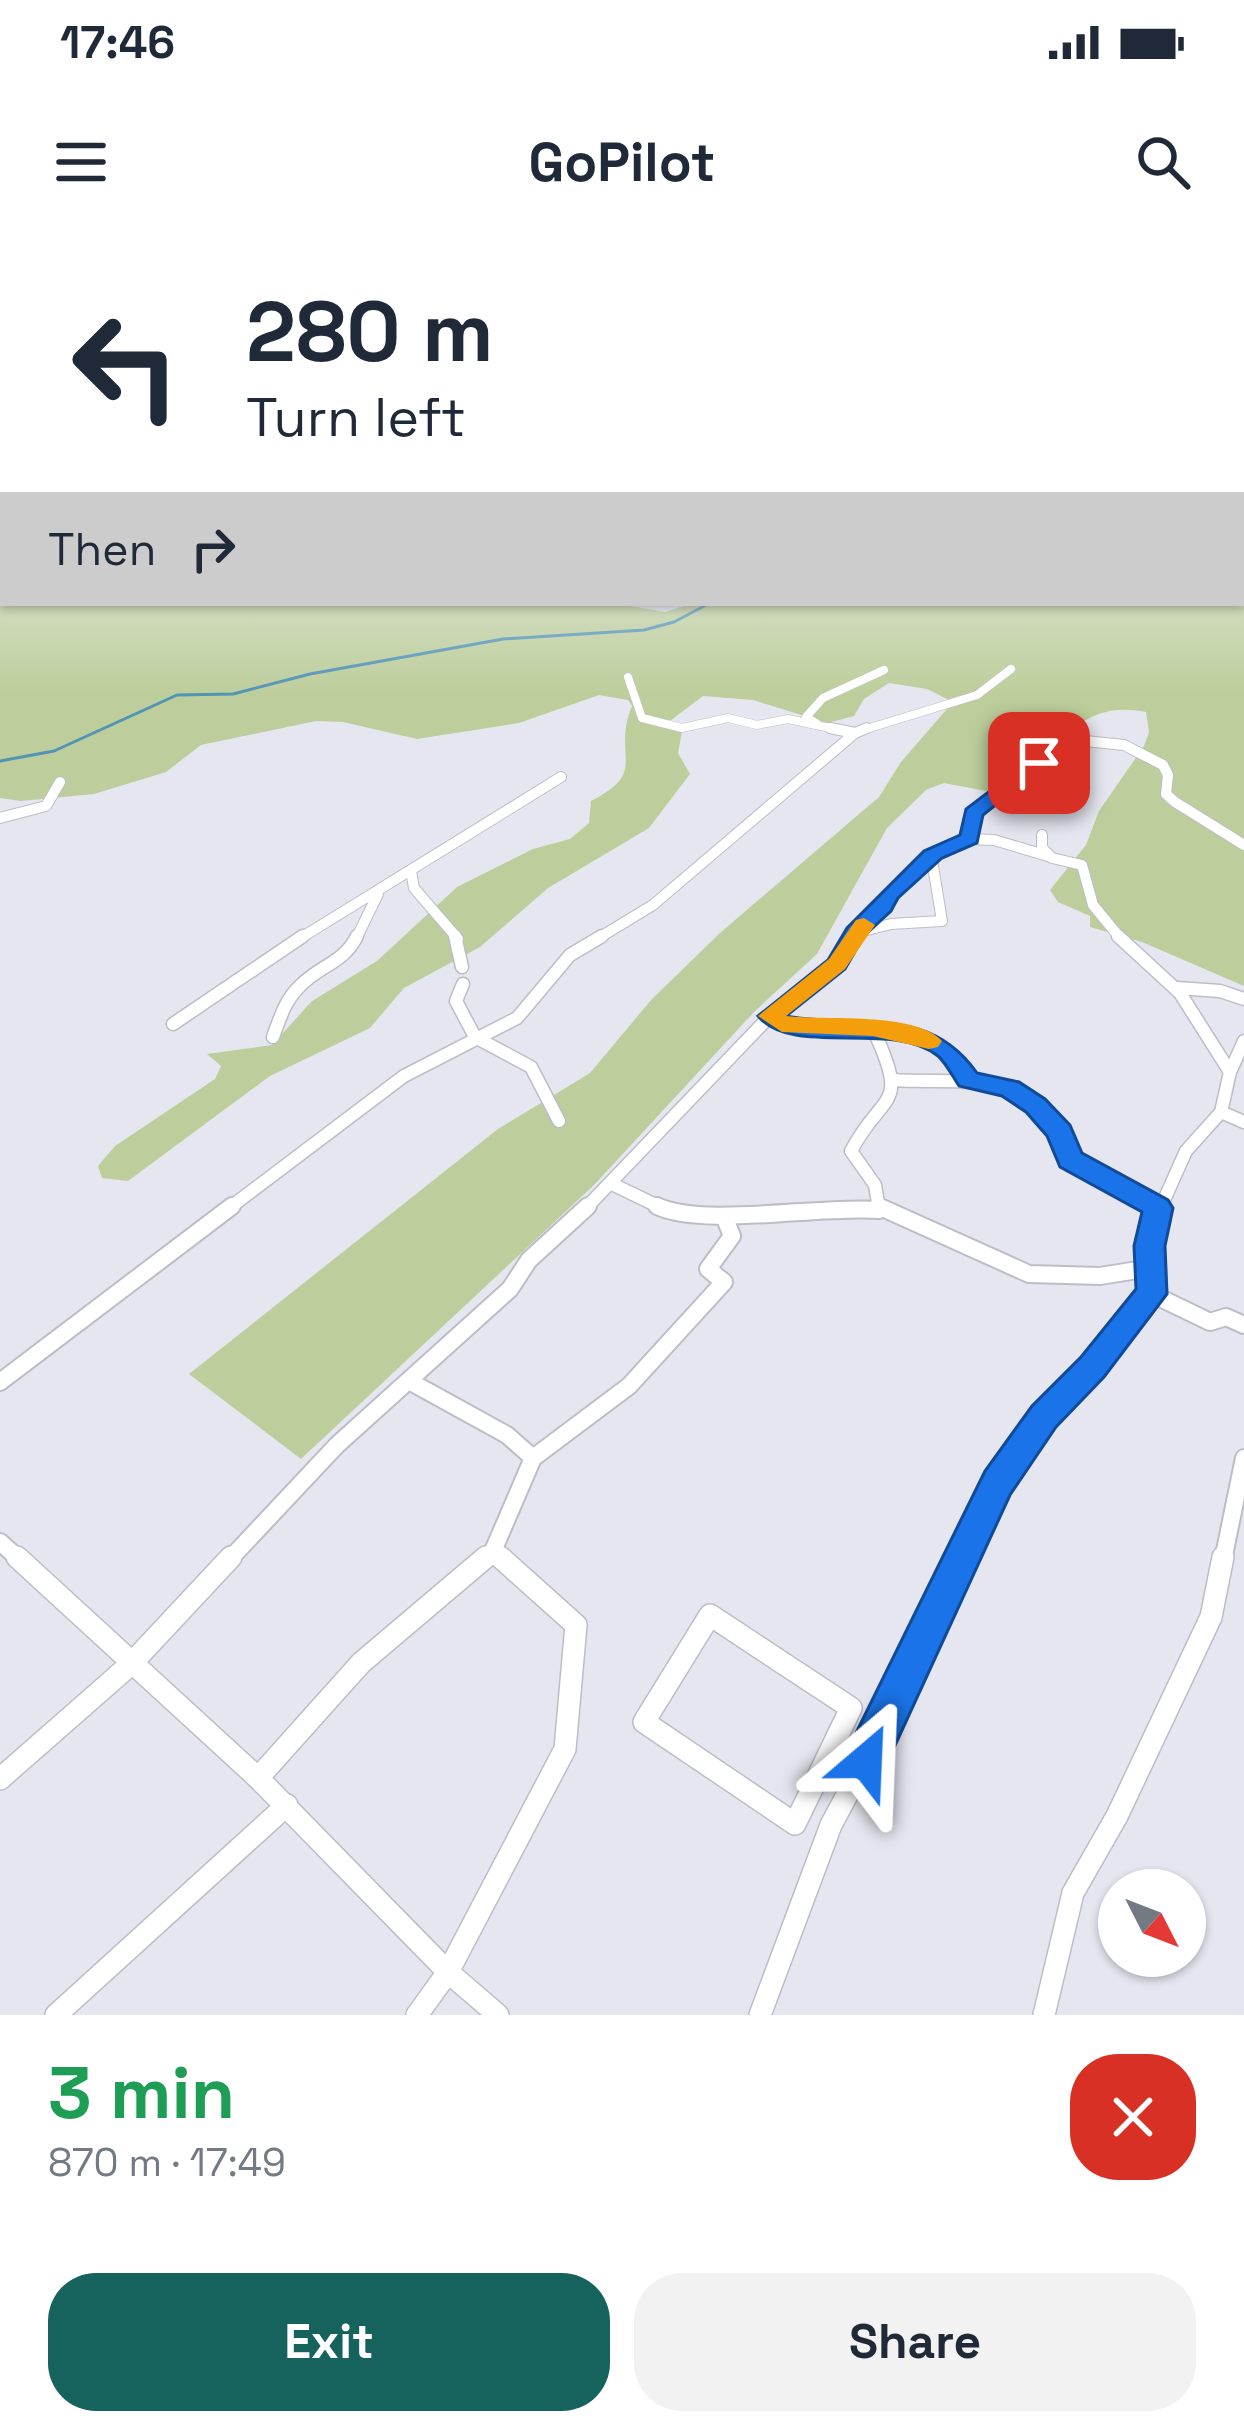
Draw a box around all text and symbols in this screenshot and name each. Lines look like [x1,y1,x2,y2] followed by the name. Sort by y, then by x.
[60,14,175,71] text: 17:46
[529,128,715,197] text: GoPilot
[48,129,114,195] icon: menu
[1130,129,1196,195] icon: search
[246,278,494,386] text: 280 m
[48,288,204,444] icon: left
[246,383,466,452] text: Turn left
[180,516,246,582] icon: right
[48,521,156,578] text: Then
[988,712,1090,814] pin
[1006,730,1072,796] icon: arrive
[803,1698,929,1824] position arrow
[1098,1869,1206,1977] north arrow
[1098,1869,1206,1977] map controls
[48,2047,235,2139] text: 3 min
[1070,2054,1196,2180] button: close
[48,2138,286,2187] text: 870 m · 17:49
[48,2273,610,2411] button: Exit
[634,2273,1196,2411] button: Share

